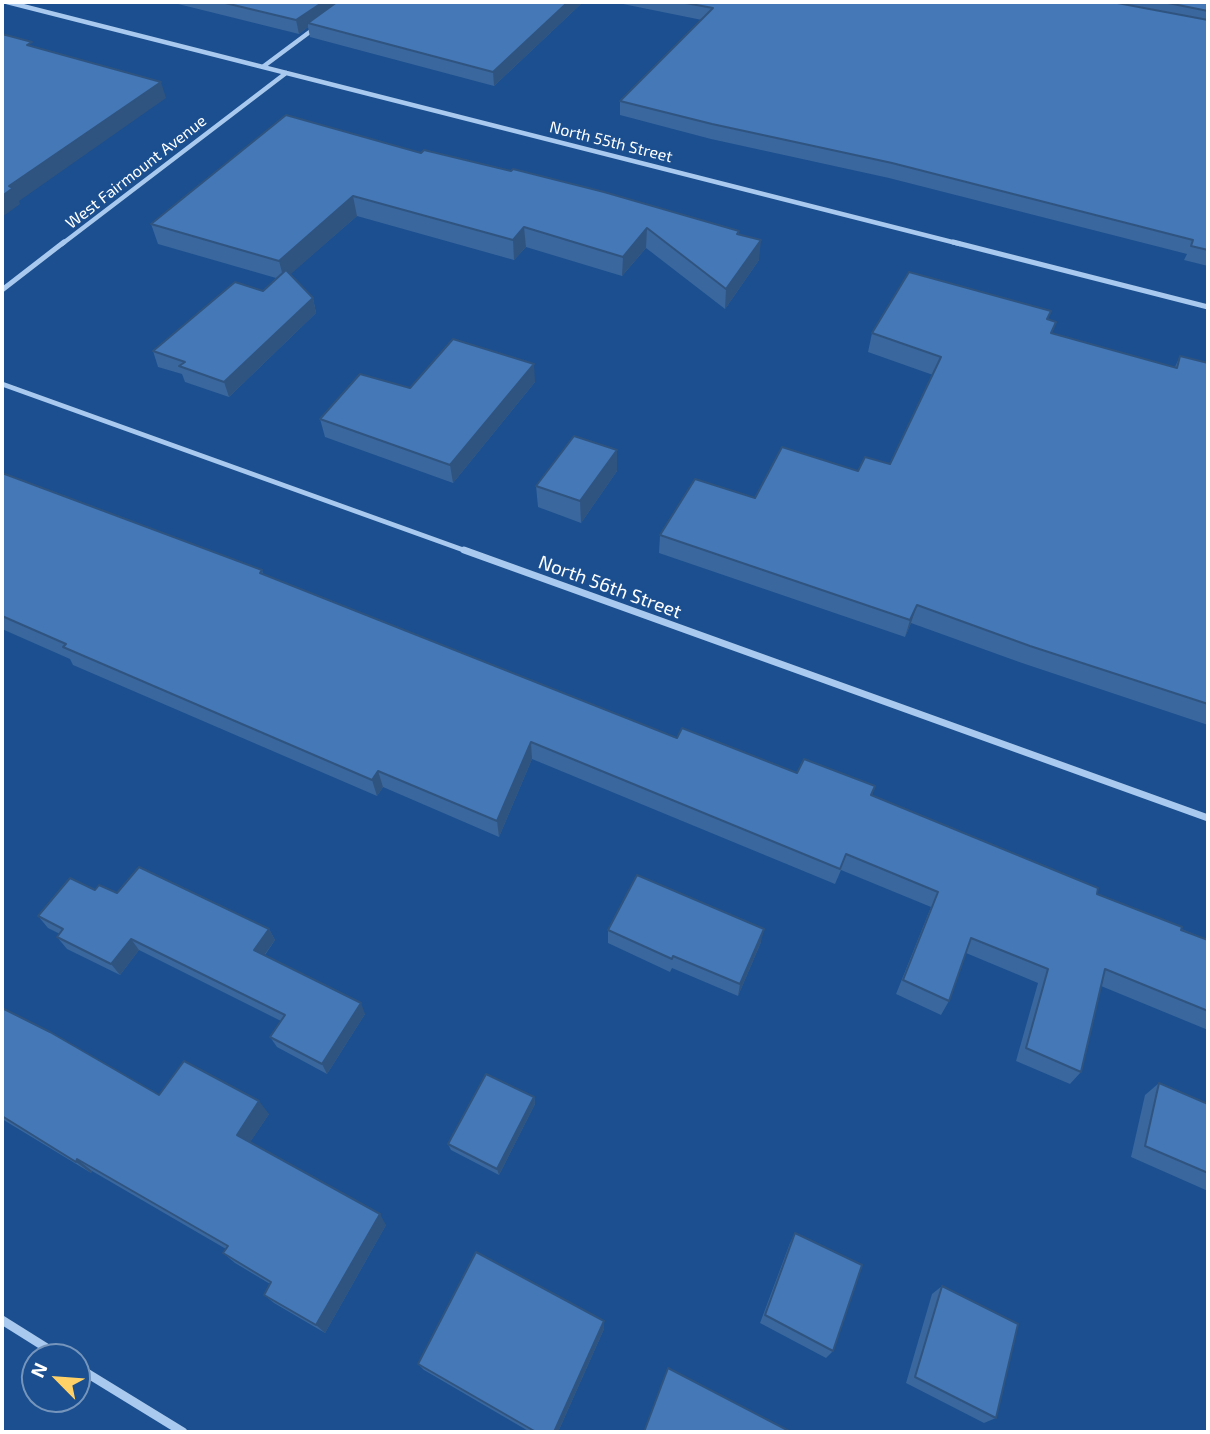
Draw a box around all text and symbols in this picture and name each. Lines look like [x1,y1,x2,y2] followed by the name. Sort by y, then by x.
[62,111,210,233] street label: West Fairmount Avenue
[547,117,675,167] street label: North 55th Street
[535,551,685,623] street label: North 56th Street
[21,1343,91,1413] north arrow
[25,1359,52,1381] text: N

